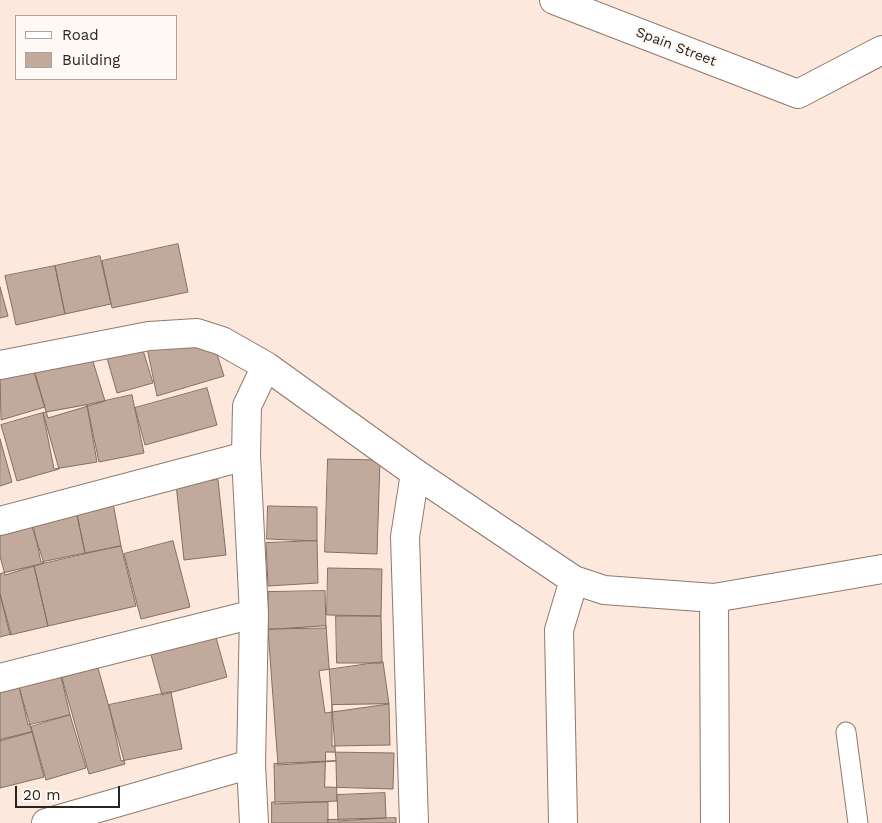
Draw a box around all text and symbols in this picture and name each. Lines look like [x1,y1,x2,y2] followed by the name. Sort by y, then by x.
[15,15,178,80] legend
[633,24,719,70] street label: Spain Street
[62,26,99,44] text: Road
[62,51,120,69] text: Building
[18,776,122,808] scale bar
[23,786,61,804] text: 20 m

